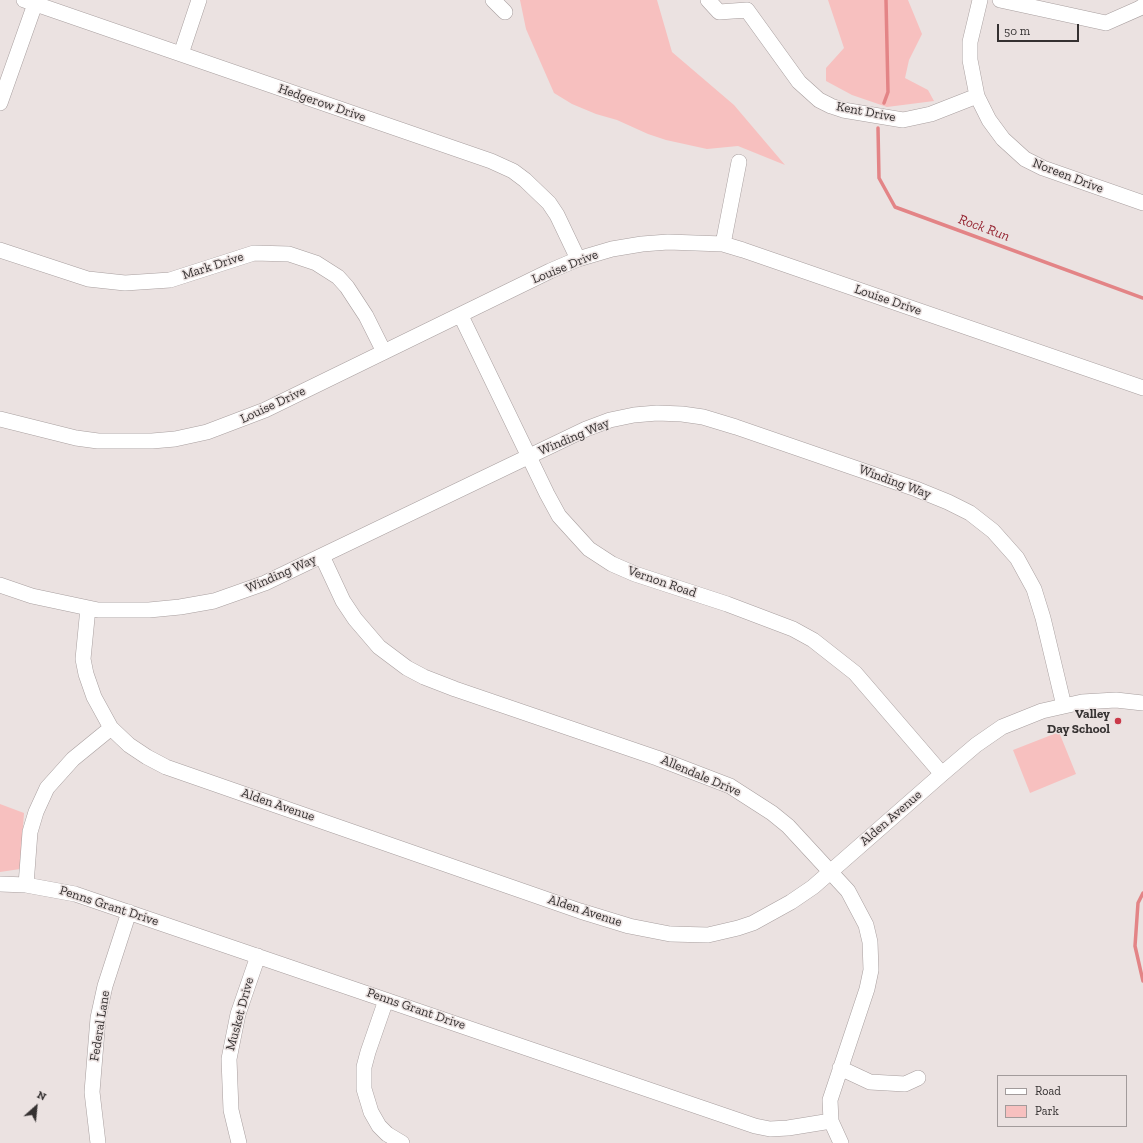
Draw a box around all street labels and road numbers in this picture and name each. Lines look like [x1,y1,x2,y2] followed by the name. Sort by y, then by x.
[276,81,368,125] street label: Hedgerow Drive
[835,99,897,125] street label: Kent Drive
[1030,155,1106,197] street label: Noreen Drive
[530,247,600,287] street label: Louise Drive
[180,249,246,283] street label: Mark Drive
[852,281,924,319] street label: Louise Drive
[238,383,308,427] street label: Louise Drive
[536,415,612,459] street label: Winding Way
[857,462,933,502] street label: Winding Way
[243,552,319,596] street label: Winding Way
[626,563,698,601] street label: Vernon Road
[659,752,743,800] street label: Allendale Drive
[239,785,317,825] street label: Alden Avenue
[857,787,925,849] street label: Alden Avenue
[57,883,161,929] street label: Penns Grant Drive
[546,892,624,930] street label: Alden Avenue
[223,976,257,1052] street label: Musket Drive
[365,985,467,1033] street label: Penns Grant Drive
[87,990,113,1062] street label: Federal Lane

